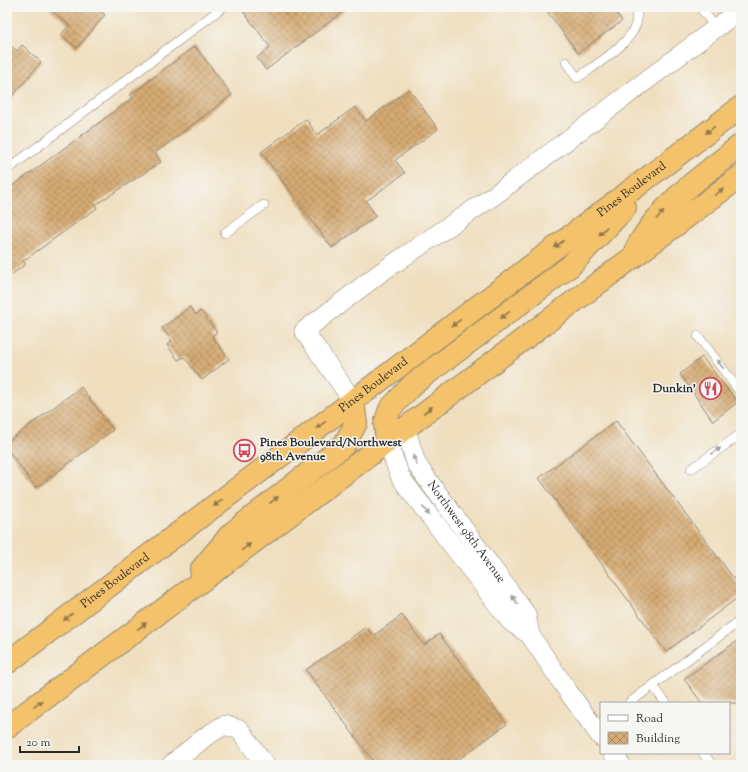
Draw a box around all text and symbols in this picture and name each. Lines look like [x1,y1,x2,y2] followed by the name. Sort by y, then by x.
[704,126,715,135] one-way arrow
[594,157,670,222] street label: Pines Boulevard
[714,188,725,197] one-way arrow
[656,210,665,220] one-way arrow
[599,226,608,236] one-way arrow
[554,240,565,249] one-way arrow
[500,311,510,319] one-way arrow
[450,319,461,327] one-way arrow
[335,353,412,417] street label: Pines Boulevard
[716,359,724,370] one-way arrow
[698,376,724,402] restaurant icon: Dunkin'
[652,380,696,398] place label: Dunkin'
[422,406,433,414] one-way arrow
[316,420,327,429] one-way arrow
[259,434,403,466] place label: Pines Boulevard/Northwest 98th Avenue
[231,437,257,463] bus stop icon: Pines Boulevard/Northwest 98th Avenue
[711,447,721,455] one-way arrow
[412,453,418,465] one-way arrow
[422,477,510,587] street label: Northwest 98th Avenue
[269,496,280,505] one-way arrow
[213,499,223,507] one-way arrow
[422,505,430,516] one-way arrow
[240,543,251,552] one-way arrow
[77,549,154,613] street label: Pines Boulevard
[511,594,519,605] one-way arrow
[63,613,74,621] one-way arrow
[136,621,147,630] one-way arrow
[33,700,44,708] one-way arrow
[600,702,730,754] legend
[636,710,663,728] text: Road
[20,728,79,754] scale bar
[636,730,680,748] text: Building
[26,734,51,752] text: 20 m

